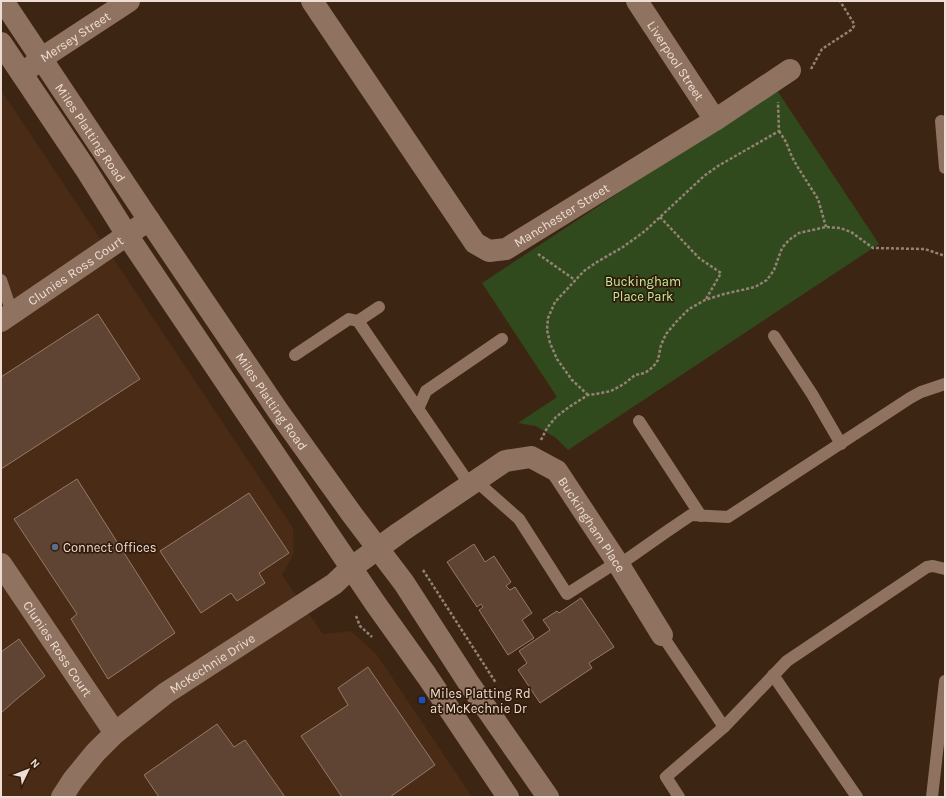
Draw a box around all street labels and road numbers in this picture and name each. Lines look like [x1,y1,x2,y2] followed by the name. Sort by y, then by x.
[37,8,113,65] street label: Mersey Street
[644,18,707,103] street label: Liverpool Street
[52,81,128,185] street label: Miles Platting Road
[511,180,612,250] street label: Manchester Street
[25,233,126,309] street label: Clunies Ross Court
[233,350,310,453] street label: Miles Platting Road
[555,474,629,575] street label: Buckingham Place
[20,598,95,700] street label: Clunies Ross Court
[167,630,258,697] street label: McKechnie Drive

